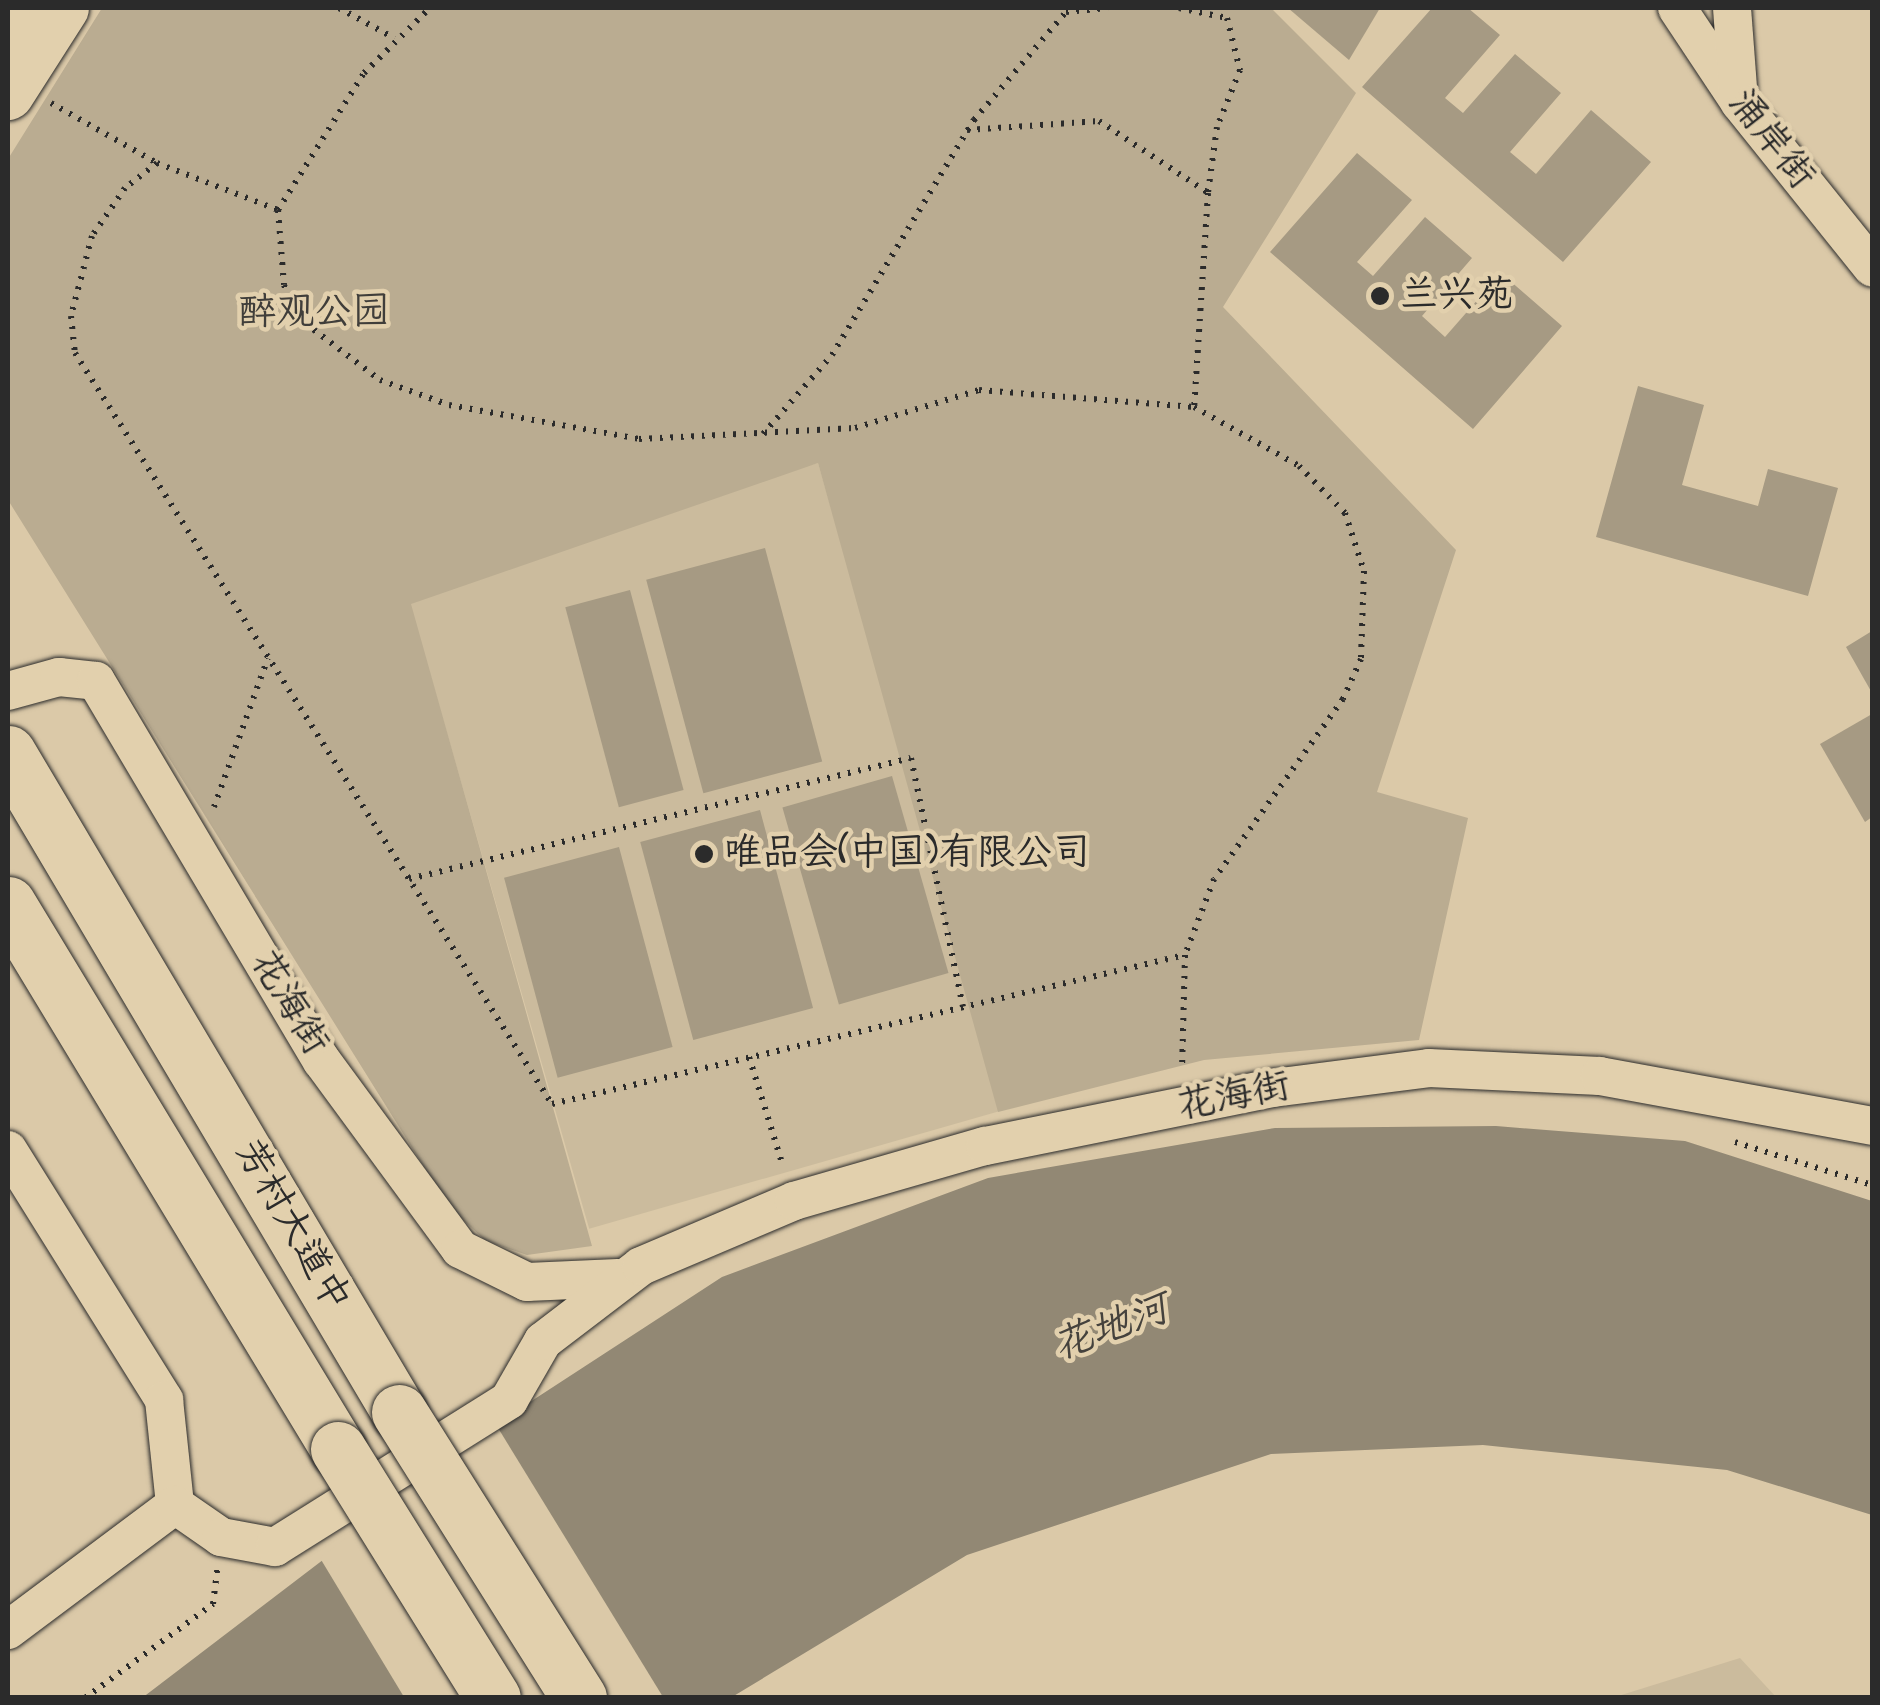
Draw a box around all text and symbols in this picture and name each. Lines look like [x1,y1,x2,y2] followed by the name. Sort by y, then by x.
[1718,81,1824,199] street label: 涌岸街
[1400,273,1514,319] place label: 兰兴苑
[1369,285,1391,307] marker: 兰兴苑
[238,290,390,336] park label: 醉观公园
[724,831,1091,877] place label: 唯品会(中国)有限公司
[693,843,715,865] marker: 唯品会(中国)有限公司
[240,942,338,1064] street label: 花海街
[1174,1064,1294,1130] street label: 花海街
[225,1132,359,1320] street label: 芳村大道中
[1046,1285,1176,1371] water label: 花地河

